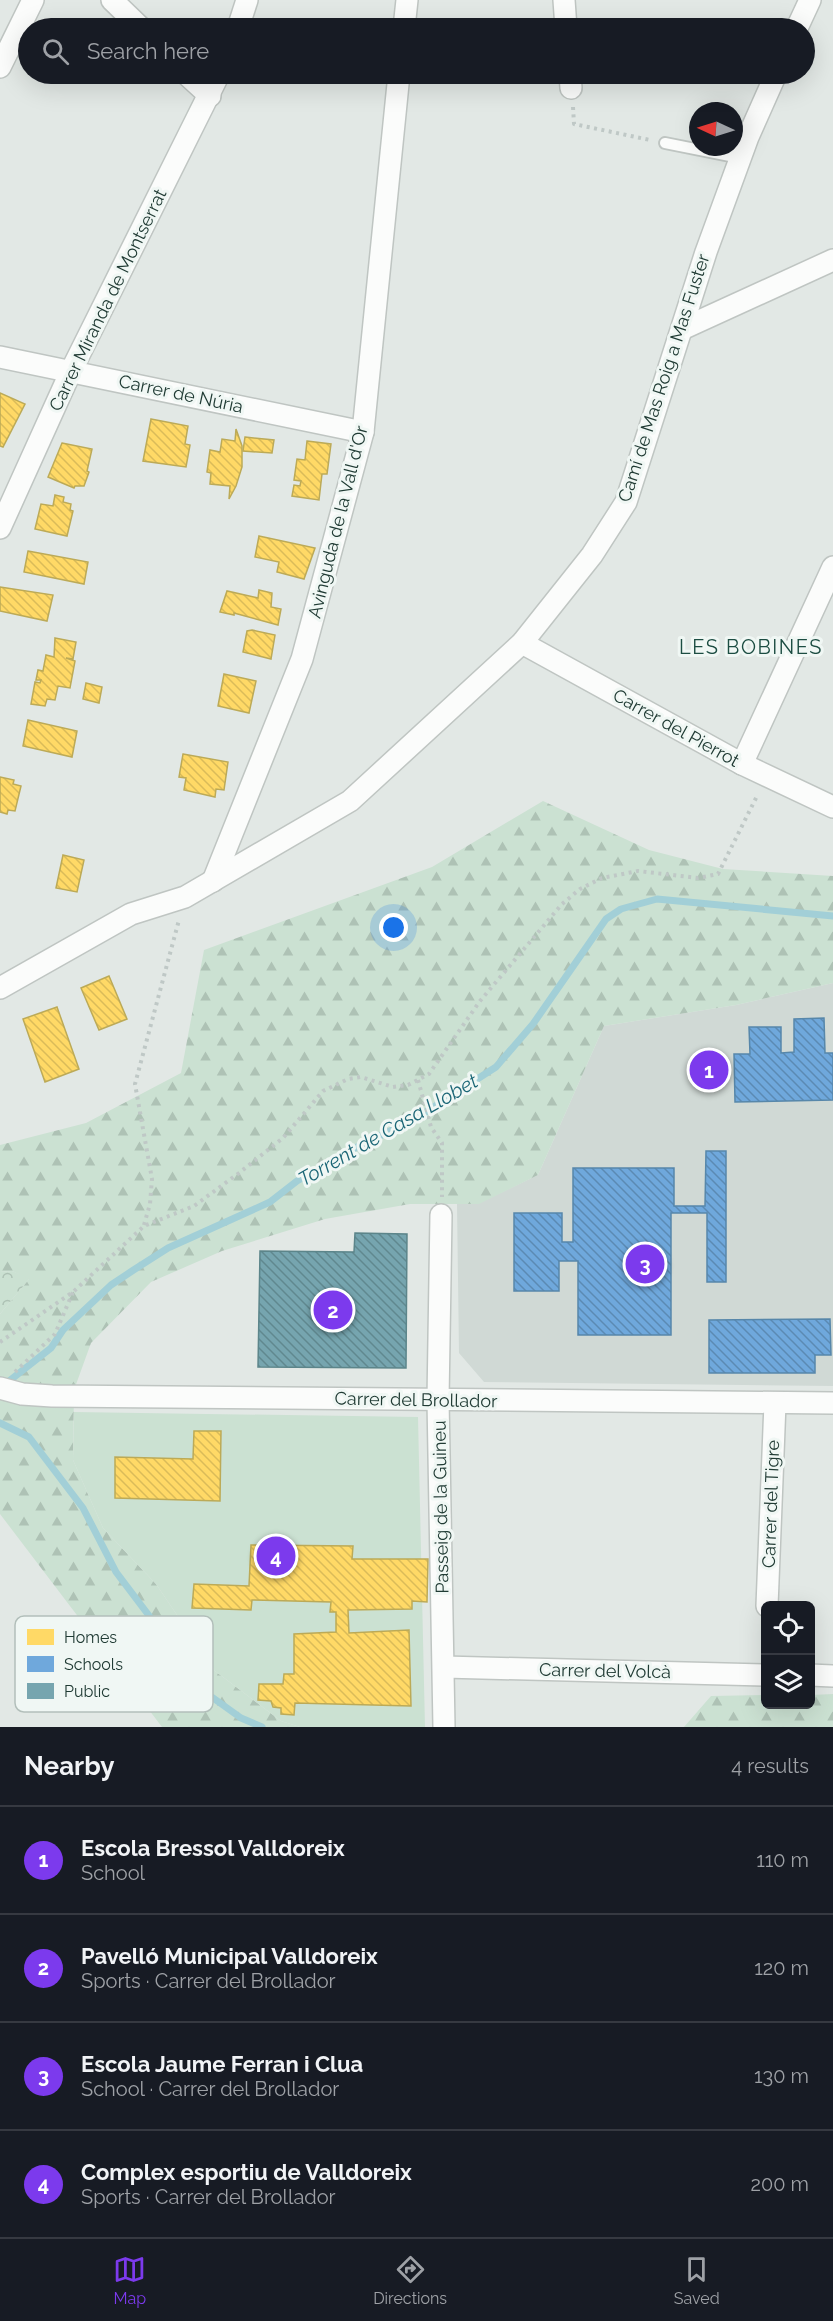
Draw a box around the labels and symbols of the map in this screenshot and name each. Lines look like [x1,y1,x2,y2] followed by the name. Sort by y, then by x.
[689,102,743,156] north arrow
[45,185,171,414] street label: Carrer Miranda de Montserrat
[613,251,714,504] street label: Camí de Mas Roig a Mas Fuster
[117,370,245,417] street label: Carrer de Núria
[303,423,372,620] street label: Avinguda de la Vall d'Or
[679,635,823,659] district label: LES BOBINES
[610,684,743,771] street label: Carrer del Pierrot
[379,913,408,942] your location
[690,1048,728,1092] pin: 1
[294,1069,483,1191] water label: Torrent de Casa Llobet
[626,1242,664,1286] pin: 3
[314,1288,352,1332] pin: 2
[334,1388,498,1411] street label: Carrer del Brollador
[428,1420,453,1594] street label: Passeig de la Guineu
[758,1439,783,1568] street label: Carrer del Tigre
[256,1534,296,1578] pin: 4
[15,1616,213,1712] legend
[64,1628,117,1647] text: Homes
[64,1655,123,1674] text: Schools
[539,1659,671,1682] street label: Carrer del Volcà
[64,1682,110,1701] text: Public

